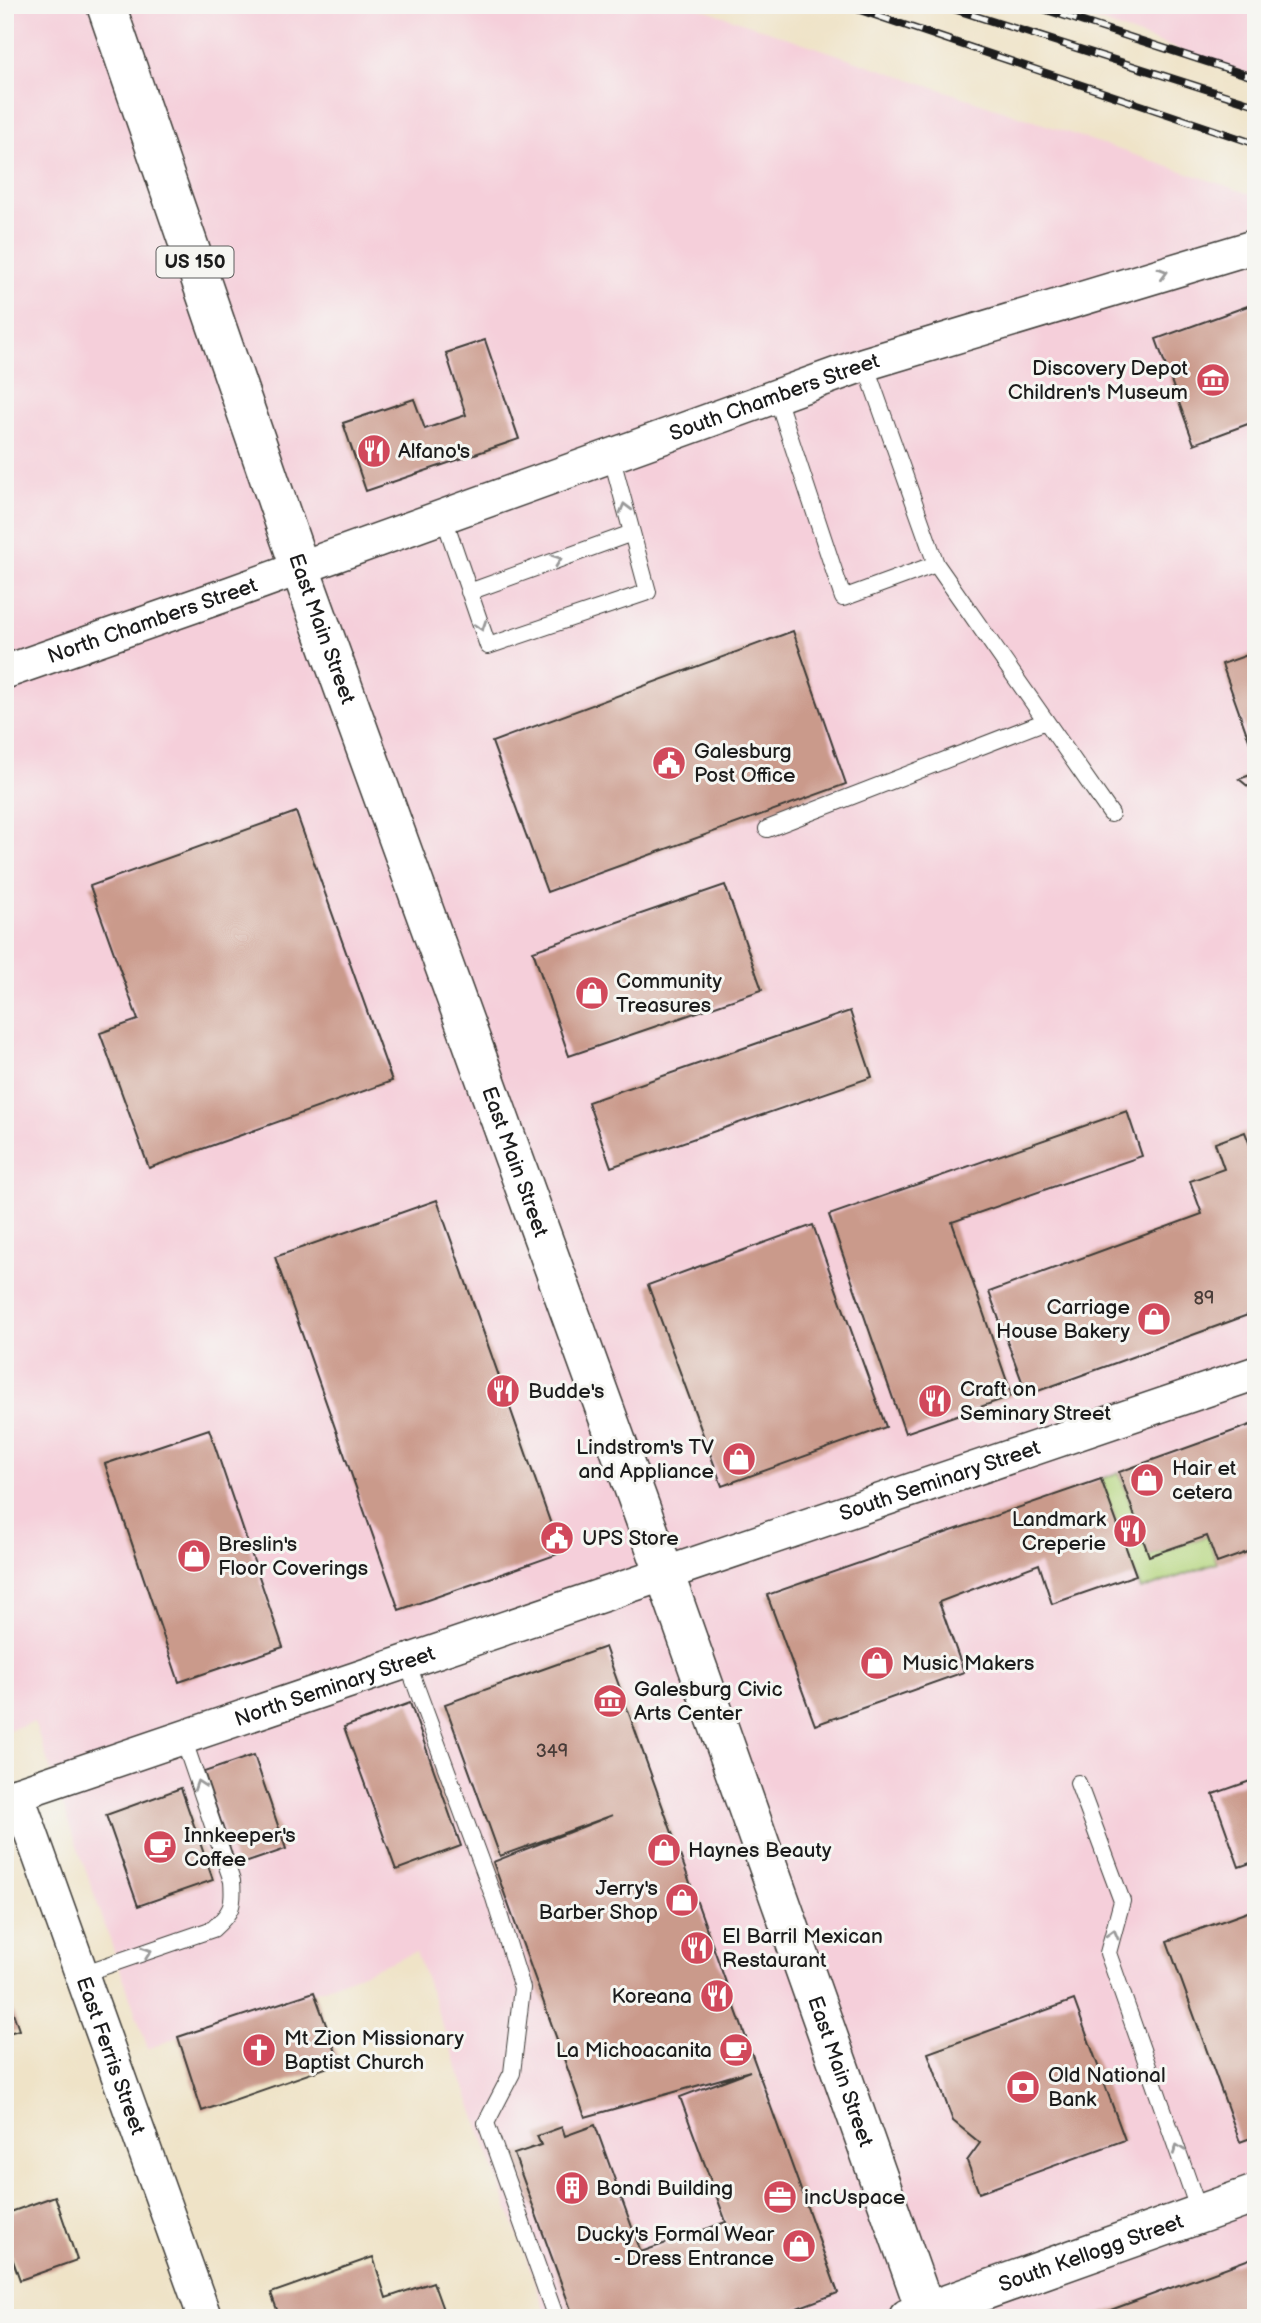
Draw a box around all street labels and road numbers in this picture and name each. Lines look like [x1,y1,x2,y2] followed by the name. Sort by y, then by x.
[156,246,234,278] road number: US 150
[666,348,883,446] street label: South Chambers Street
[283,550,361,708] street label: East Main Street
[44,572,261,669] street label: North Chambers Street
[477,1083,554,1241] street label: East Main Street
[836,1435,1044,1526] street label: South Seminary Street
[231,1640,438,1732] street label: North Seminary Street
[71,1973,151,2139] street label: East Ferris Street
[803,1993,879,2150] street label: East Main Street
[995,2208,1187,2297] street label: South Kellogg Street

